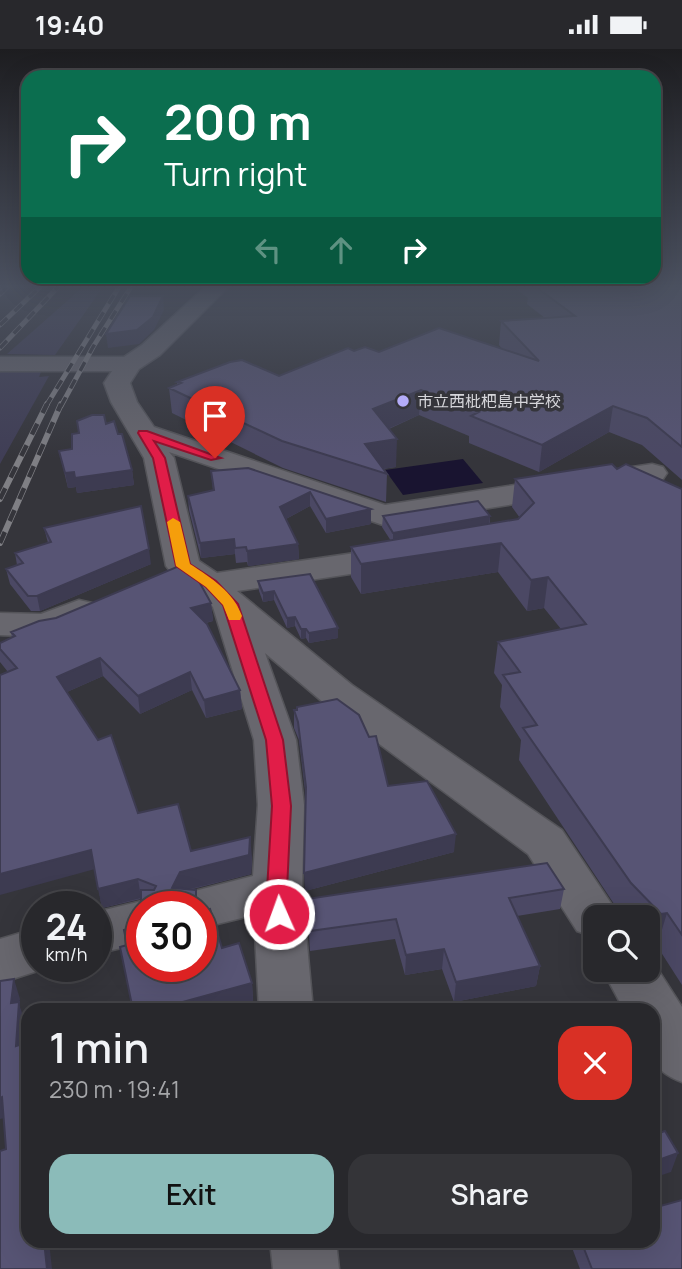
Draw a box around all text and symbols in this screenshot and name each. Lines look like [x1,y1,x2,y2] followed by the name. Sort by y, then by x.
[35,7,104,43] text: 19:40
[164,88,312,155] text: 200 m
[49,98,140,189] icon: right
[164,152,307,196] text: Turn right
[249,231,287,269] icon: left
[322,231,360,269] icon: ahead
[395,231,433,269] icon: right
[185,386,245,458] pin
[417,390,561,412] place label: 市立西枇杷島中学校
[395,393,411,409] marker: 市立西枇杷島中学校
[196,397,234,435] icon: arrive
[242,877,316,951] position arrow
[126,891,217,982] speed limit sign: 30
[46,903,87,951] text: 24
[583,905,660,982] map controls
[583,905,660,982] button: search
[46,942,87,966] text: km/h
[49,1018,149,1076] text: 1 min
[558,1026,632,1100] button: close
[49,1073,180,1105] text: 230 m · 19:41
[49,1154,334,1234] button: Exit
[348,1154,632,1234] button: Share

